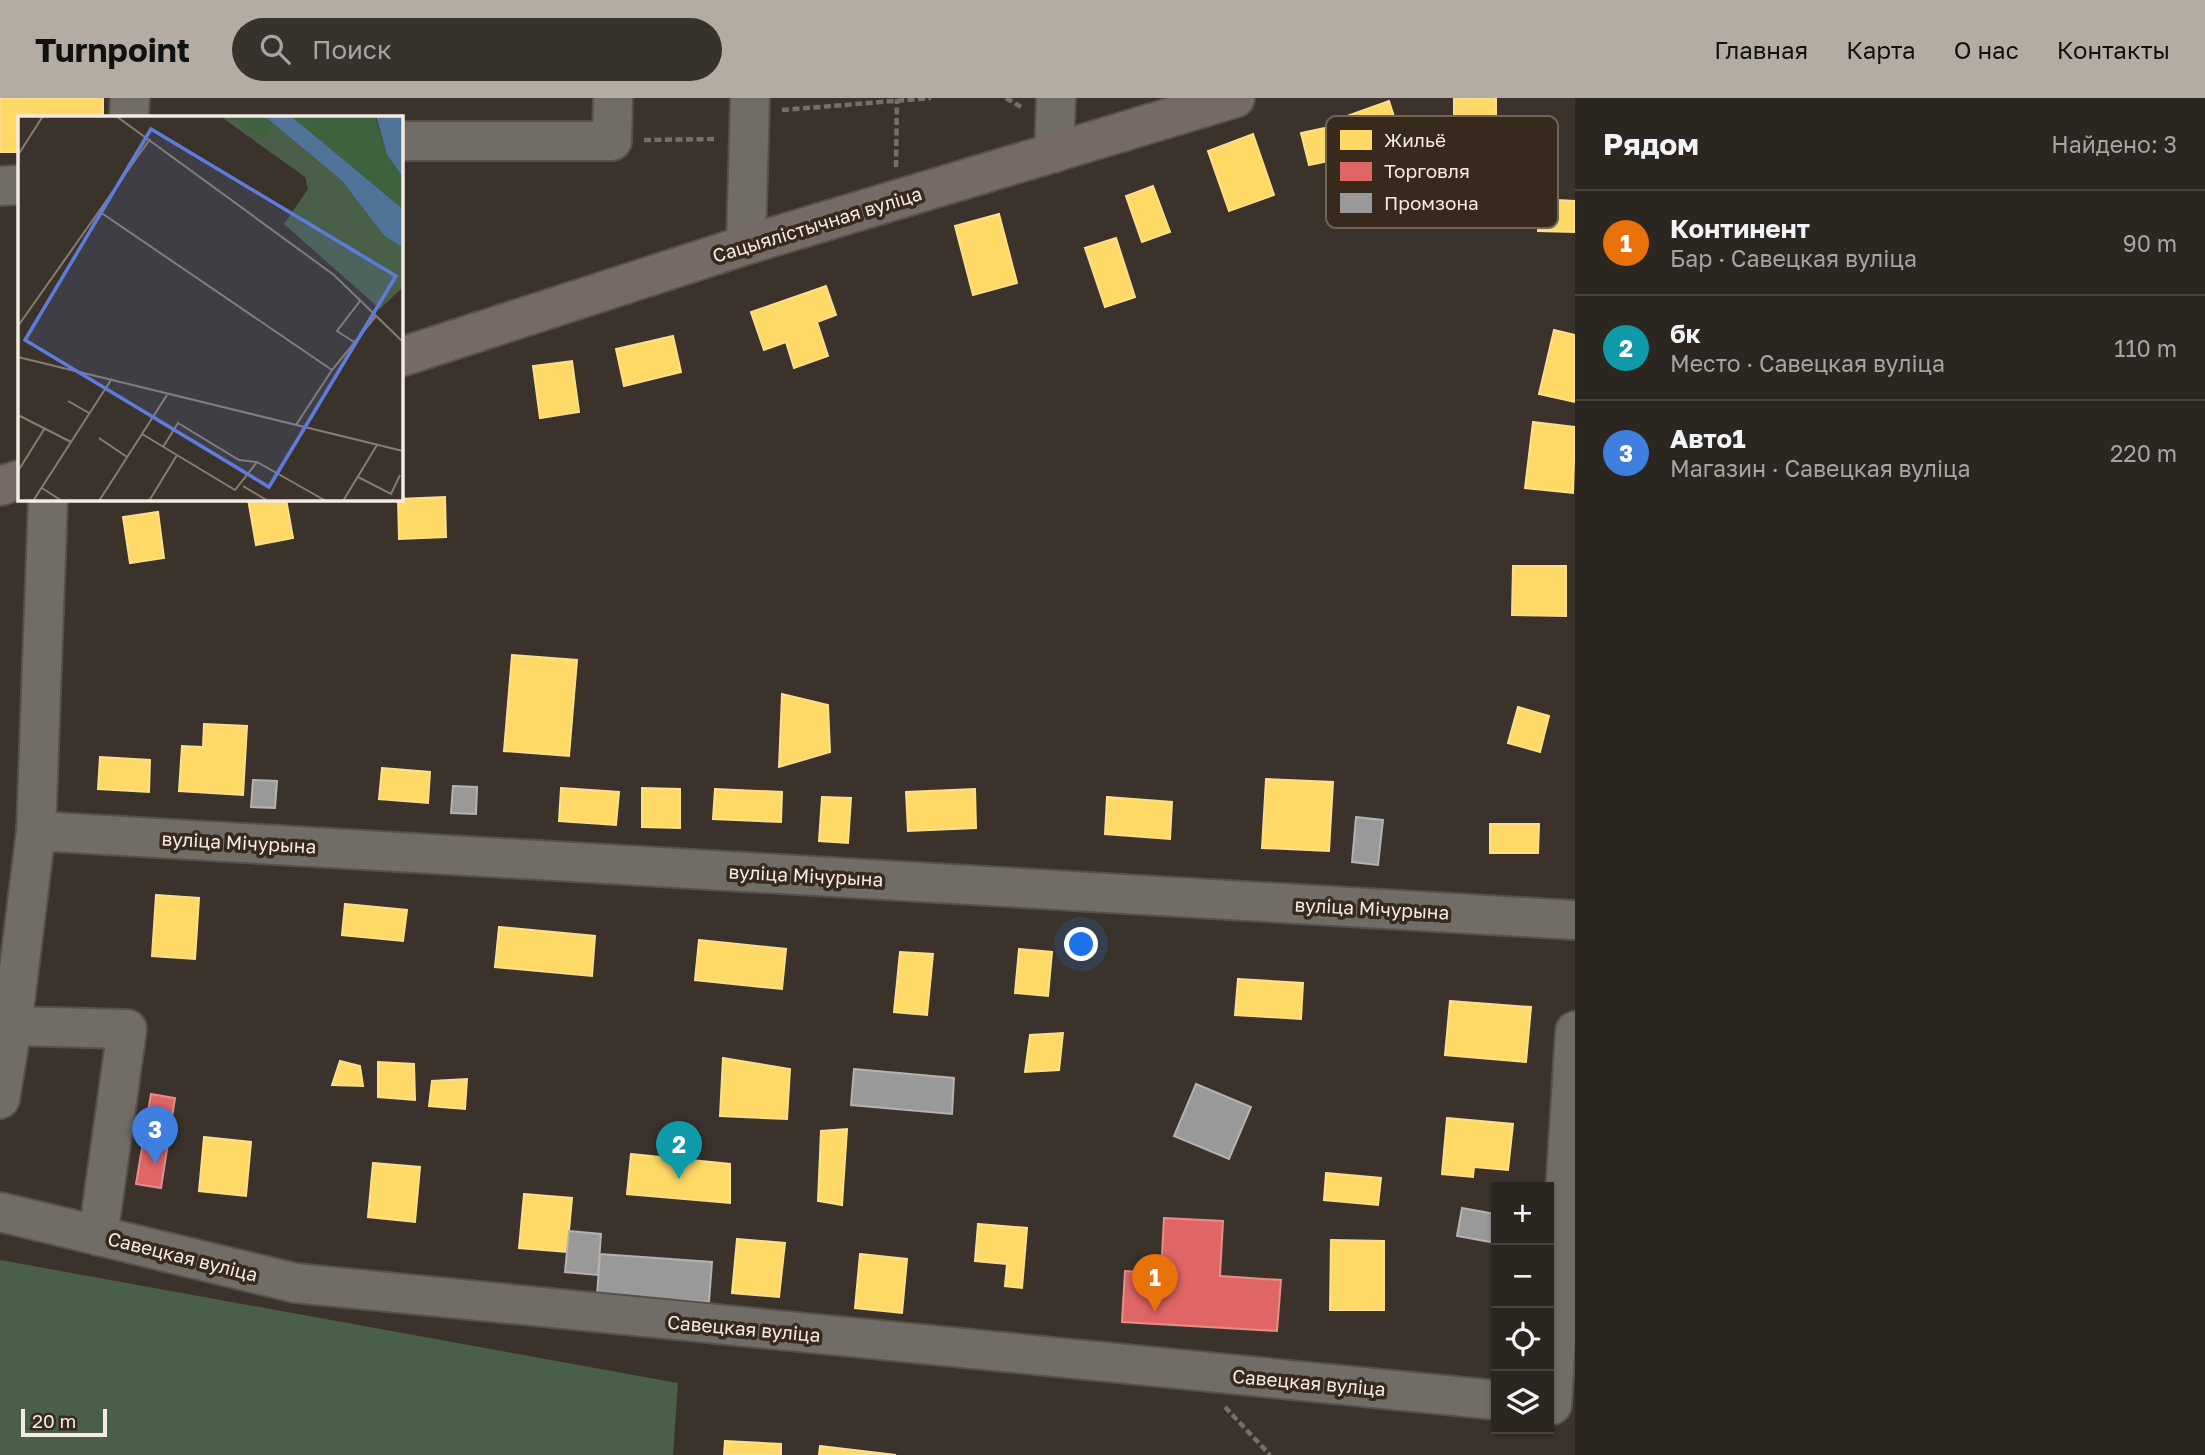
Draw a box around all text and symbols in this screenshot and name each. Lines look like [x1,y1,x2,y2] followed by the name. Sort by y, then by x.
[232,18,722,81] search box
[35,30,190,69] text: Turnpoint
[256,30,294,68] icon: search
[312,34,392,65] text: Поиск
[1714,35,1808,64] text: Главная
[1846,35,1916,64] text: Карта
[1954,35,2019,64] text: О нас
[2057,35,2170,64] text: Контакты
[18,116,402,500] inset map
[1326,116,1558,228] legend
[1603,126,1699,162] text: Рядом
[1384,128,1446,151] text: Жильё
[2051,130,2177,158] text: Найдено: 3
[1384,159,1470,182] text: Торговля
[709,181,925,267] street label: Сацыялістычная вуліца
[1384,191,1479,214] text: Промзона
[1670,213,1810,244] text: Континент
[1620,229,1632,257] text: 1
[2123,229,2177,257] text: 90 m
[1670,244,1917,272] text: Бар · Савецкая вуліца
[1670,318,1701,349] text: бк
[1619,334,1633,362] text: 2
[2114,334,2177,362] text: 110 m
[1670,349,1945,377] text: Место · Савецкая вуліца
[1670,423,1746,454] text: Авто1
[1619,439,1633,467] text: 3
[2110,439,2177,467] text: 220 m
[1670,454,1971,482] text: Магазин · Савецкая вуліца
[161,826,317,858] street label: вуліца Мічурына
[728,859,884,891] street label: вуліца Мічурына
[1294,892,1450,924] street label: вуліца Мічурына
[1064,927,1098,961] your location
[132,1106,178,1164] pin: 3
[656,1121,702,1179] pin: 2
[1491,1182,1554,1434] map controls
[1491,1182,1554,1245] button: +
[106,1226,260,1286] street label: Савецкая вуліца
[1491,1245,1554,1308] button: −
[1132,1254,1178,1312] pin: 1
[1491,1308,1554,1371] button: locate
[666,1310,822,1346] street label: Савецкая вуліца
[1231,1364,1387,1400] street label: Савецкая вуліца
[1491,1371,1554,1434] button: layers
[21,1406,107,1438] scale bar
[32,1409,76,1432] text: 20 m

